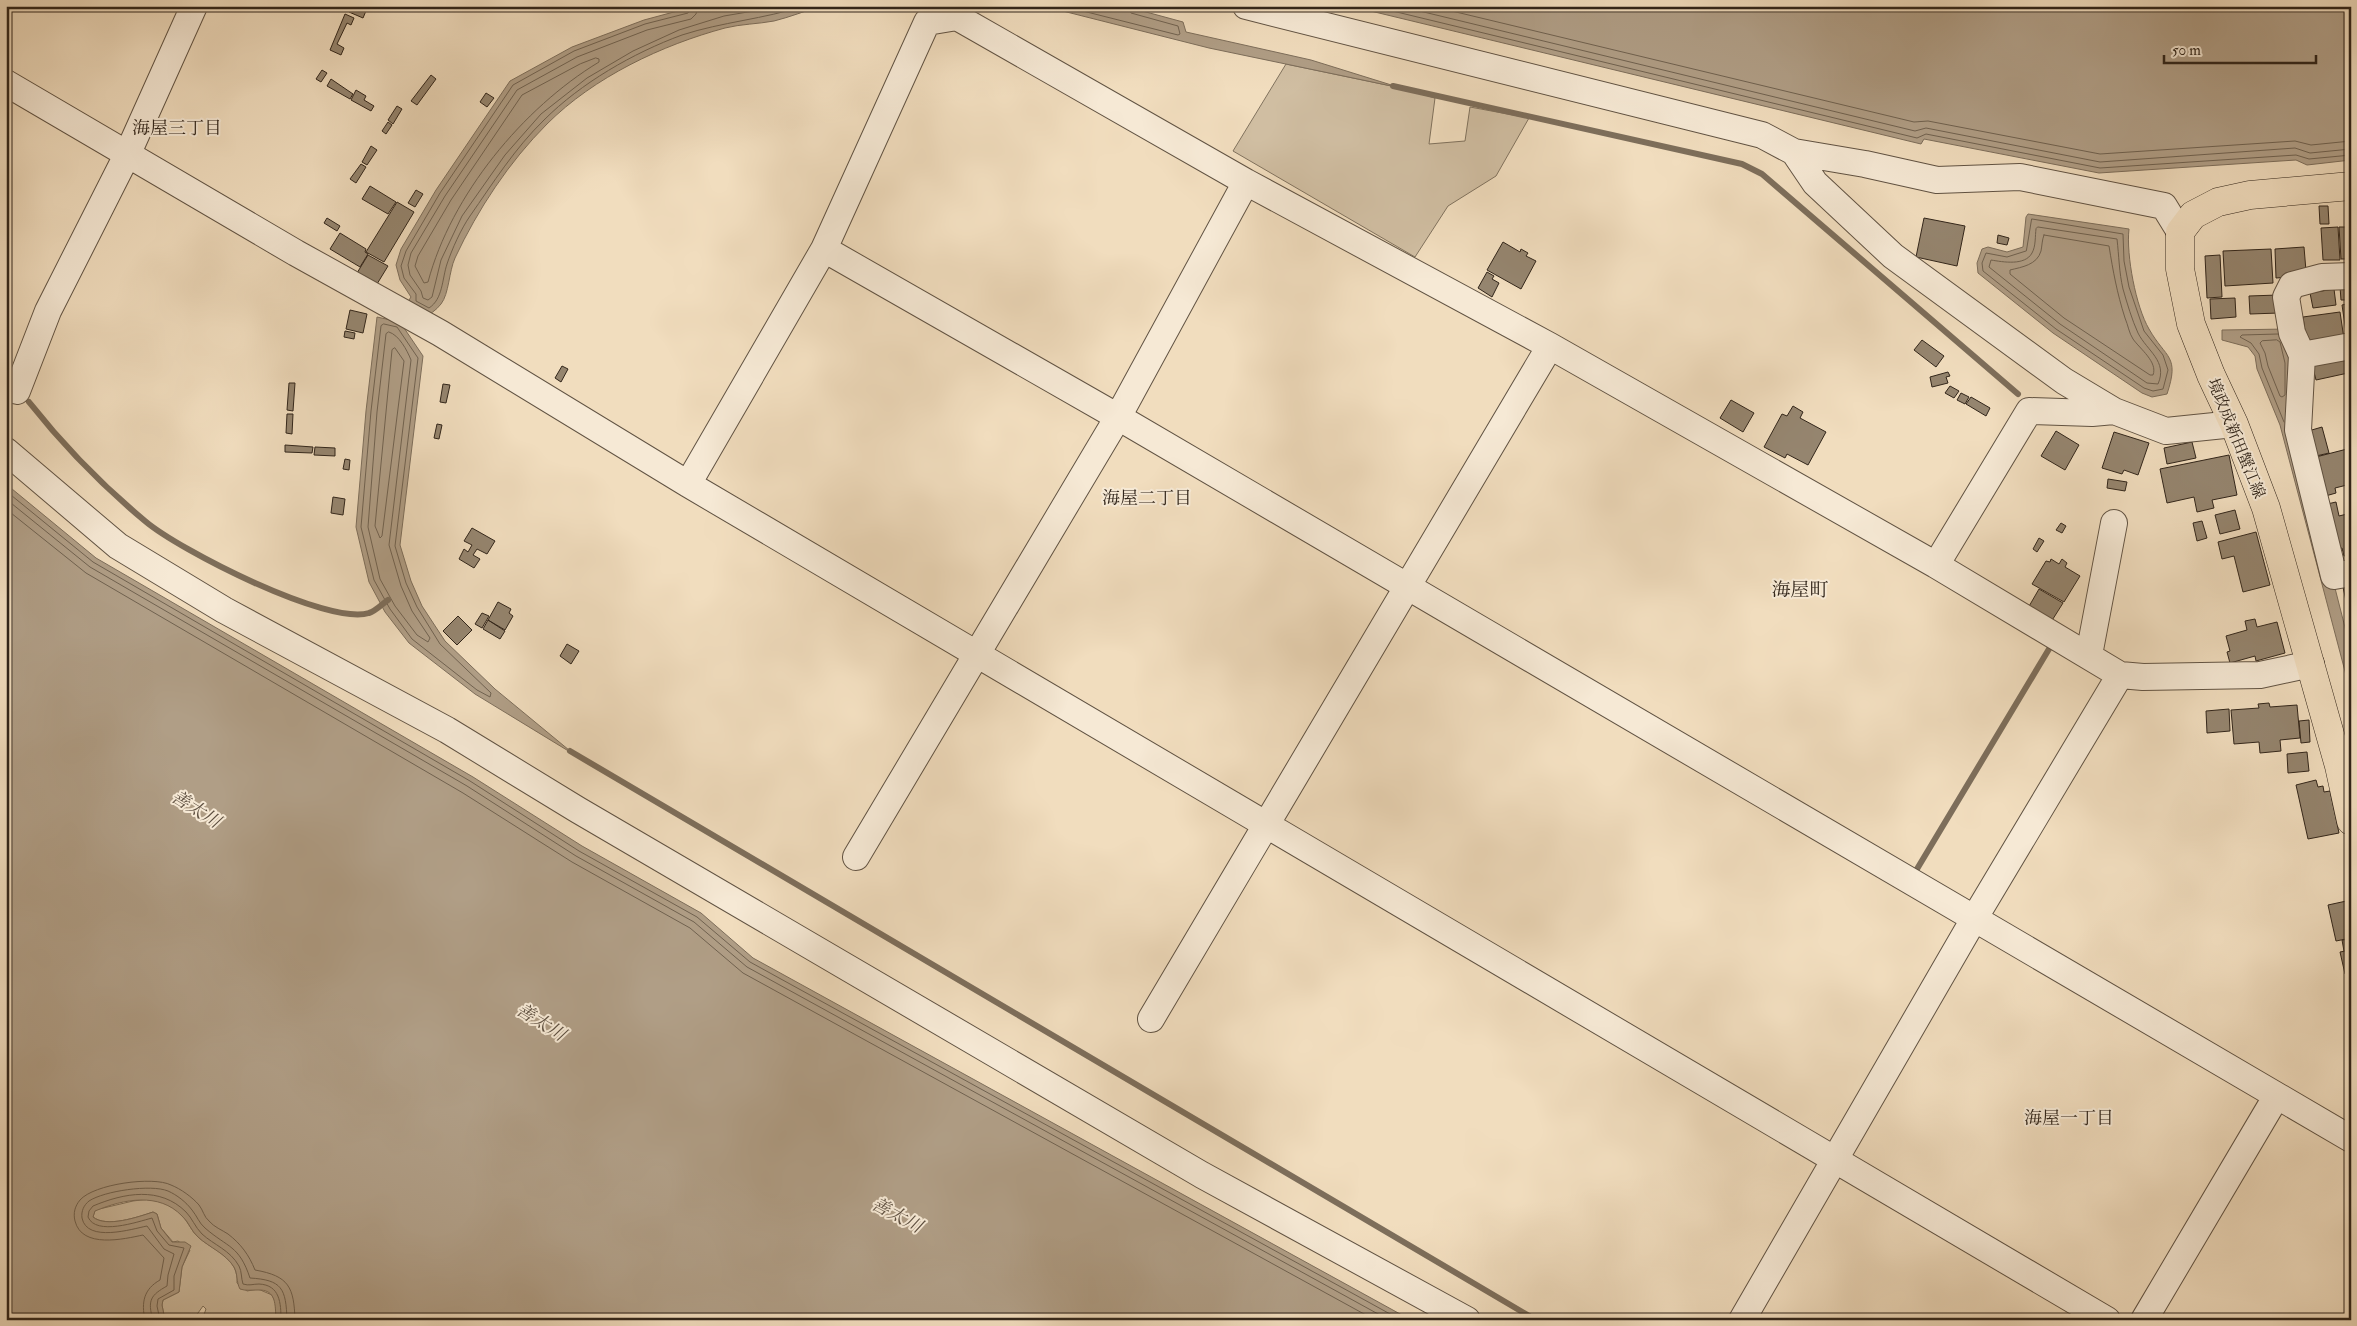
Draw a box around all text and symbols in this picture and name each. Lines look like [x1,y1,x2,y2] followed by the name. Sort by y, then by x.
[2164,32,2317,64] scale bar
[2172,41,2201,60] text: 50 m
[132,117,222,140] district label: 海屋三丁目
[2203,375,2269,501] street label: 境政成新田蟹江線
[1102,487,1192,510] district label: 海屋二丁目
[1771,578,1829,602] district label: 海屋町
[167,785,226,835] water label: 善太川
[512,998,571,1048] water label: 善太川
[2024,1107,2114,1130] district label: 海屋一丁目
[868,1193,928,1239] water label: 善太川

